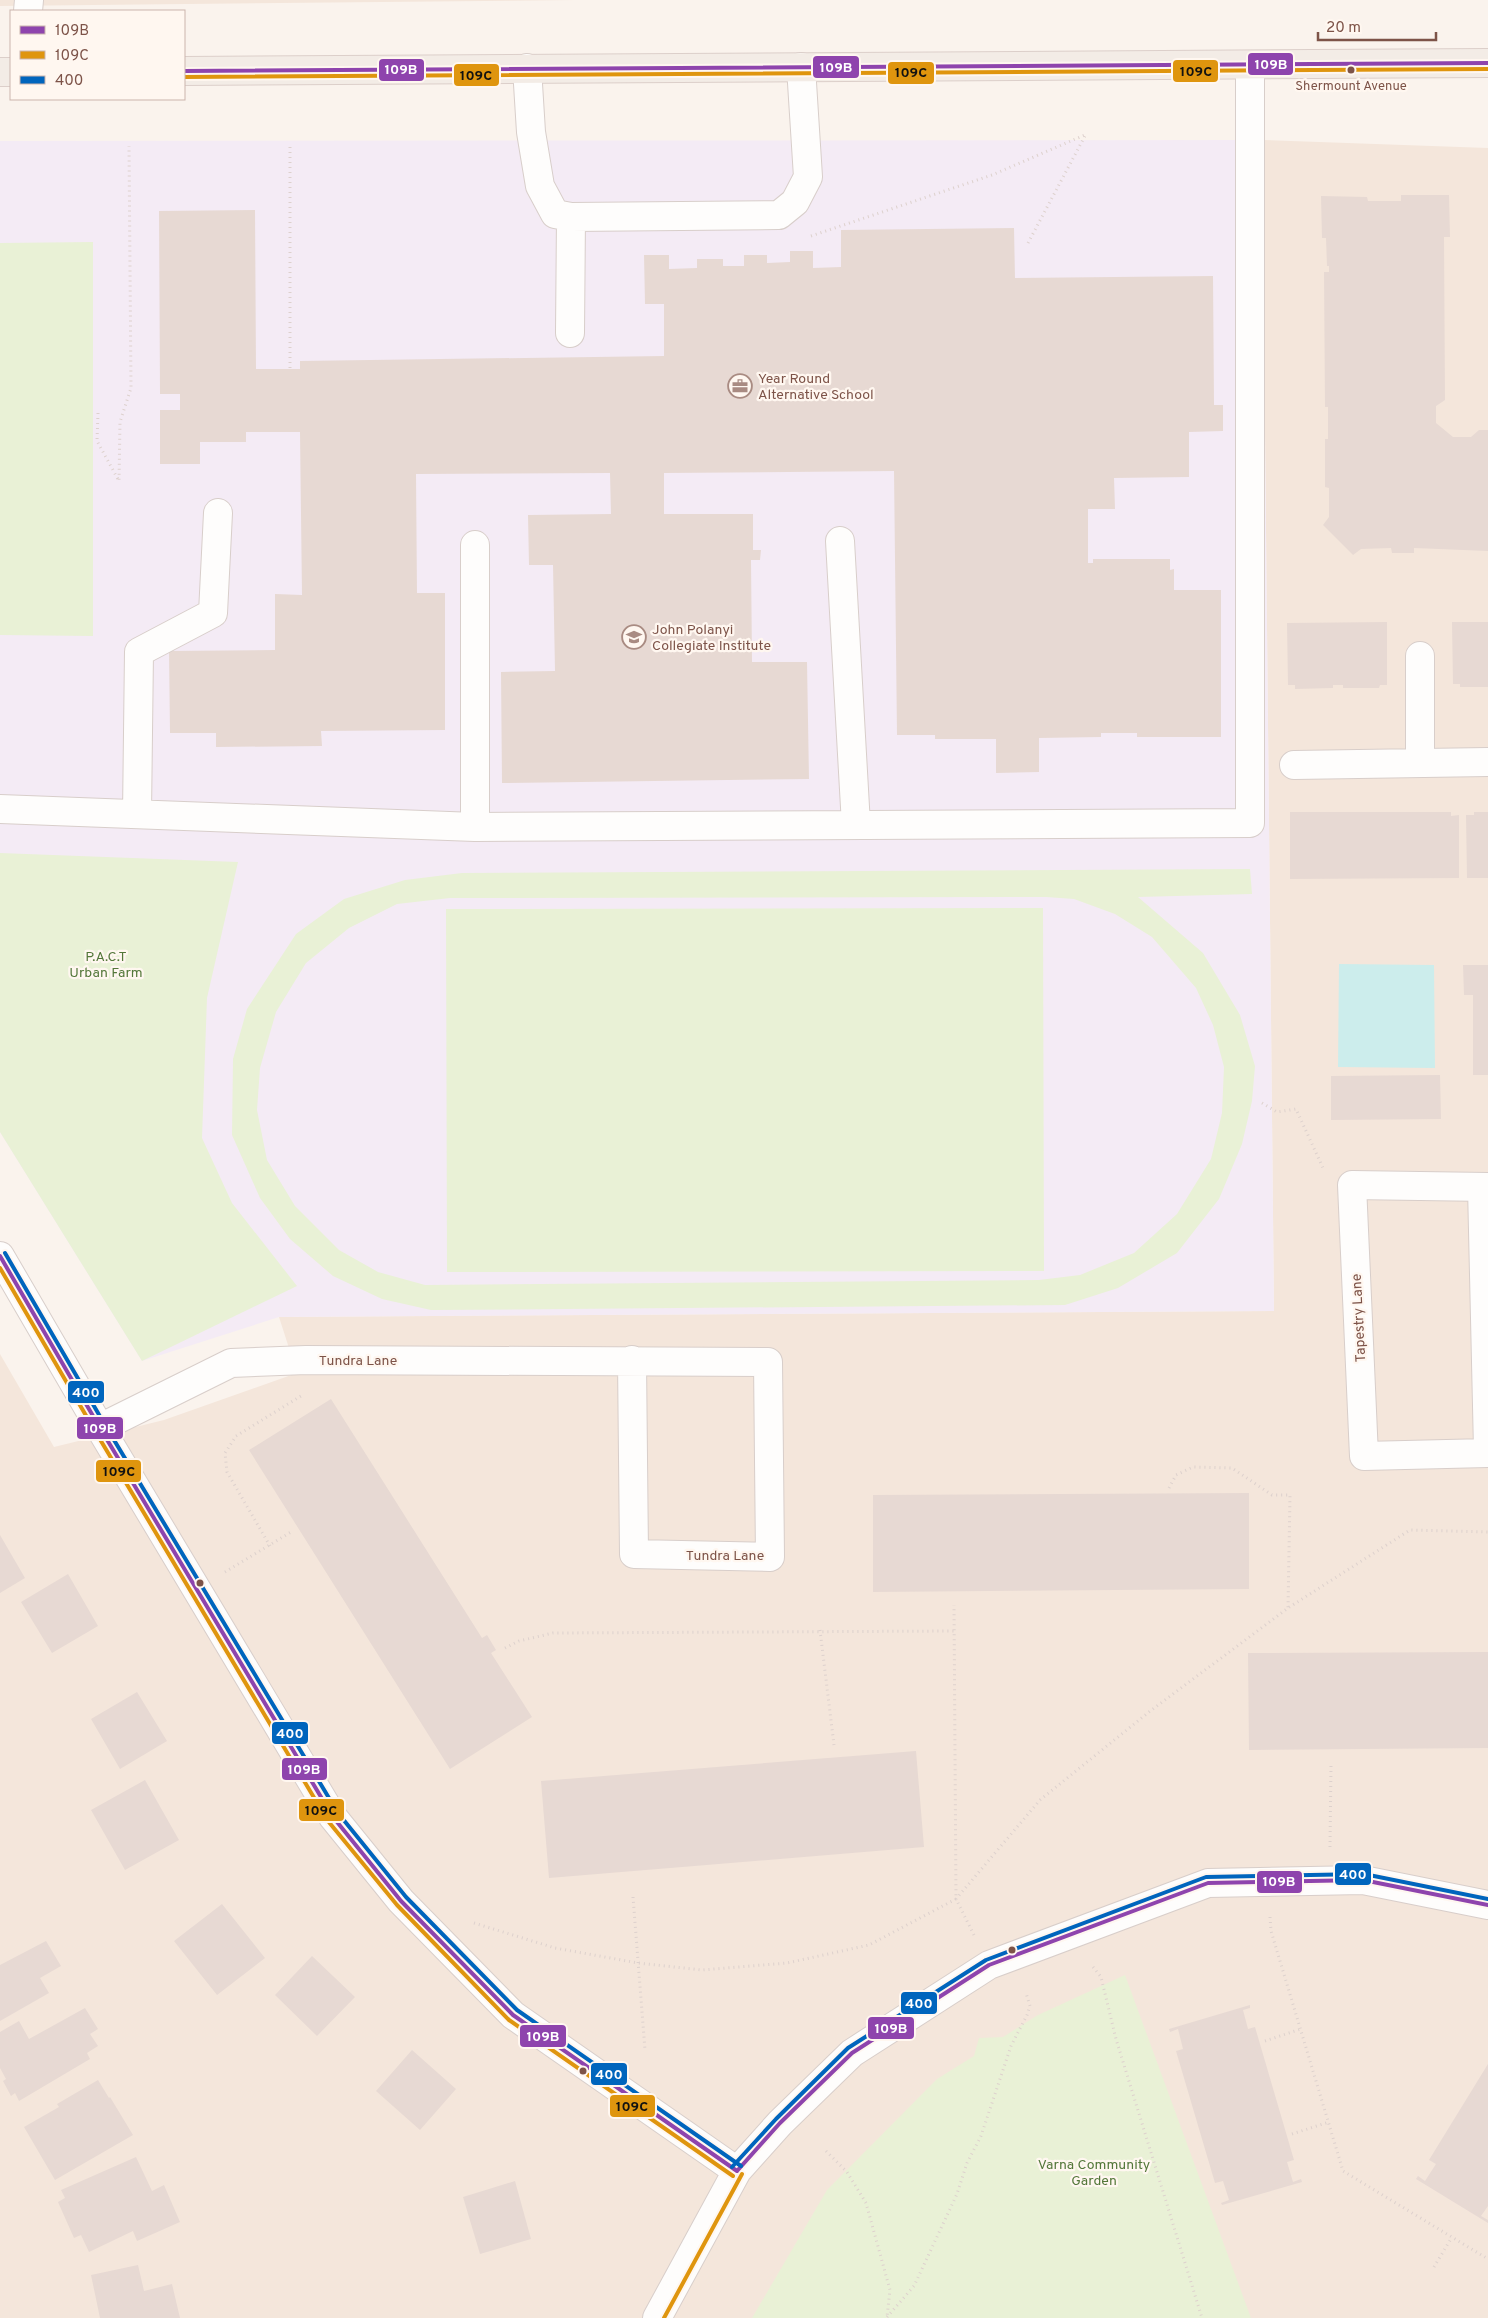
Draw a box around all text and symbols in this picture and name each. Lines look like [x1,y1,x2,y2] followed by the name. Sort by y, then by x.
[10,10,185,100] legend
[1318,10,1436,42] scale bar
[1326,19,1361,38] text: 20 m
[55,22,89,41] text: 109B
[55,47,89,66] text: 109C
[1247,52,1294,76] line badge: 109B
[812,55,860,79] line badge: 109B
[1254,57,1288,74] text: 109B
[378,58,425,82] line badge: 109B
[1172,59,1219,83] line badge: 109C
[819,60,853,77] text: 109B
[887,61,935,85] line badge: 109C
[384,62,418,79] text: 109B
[453,63,500,87] line badge: 109C
[1180,64,1212,81] text: 109C
[895,65,927,82] text: 109C
[1346,65,1356,75] marker: Shermount Avenue
[460,68,492,85] text: 109C
[55,72,83,91] text: 400
[1295,79,1407,95] place label: Shermount Avenue
[758,371,874,404] place label: Year Round Alternative School
[727,373,753,399] office icon: Year Round Alternative School
[652,622,771,655] place label: John Polanyi Collegiate Institute
[621,624,647,650] school or university icon: John Polanyi Collegiate Institute
[69,949,143,982] park label: P.A.C.T Urban Farm
[1349,1273,1370,1363] street label: Tapestry Lane
[319,1353,397,1370] street label: Tundra Lane
[67,1380,105,1404] line badge: 400
[72,1385,100,1402] text: 400
[76,1416,124,1440] line badge: 109B
[83,1421,117,1438] text: 109B
[95,1459,142,1483] line badge: 109C
[103,1464,135,1481] text: 109C
[686,1548,764,1565] street label: Tundra Lane
[195,1578,205,1588] unlabelled marker
[271,1721,309,1745] line badge: 400
[276,1726,304,1743] text: 400
[281,1757,328,1781] line badge: 109B
[287,1762,321,1779] text: 109B
[298,1798,345,1822] line badge: 109C
[305,1803,337,1820] text: 109C
[1334,1862,1372,1886] line badge: 400
[1339,1867,1367,1884] text: 400
[1256,1870,1303,1894] line badge: 109B
[1262,1874,1296,1891] text: 109B
[1007,1945,1017,1955] unlabelled marker
[900,1991,938,2015] line badge: 400
[905,1996,933,2013] text: 400
[867,2016,915,2040] line badge: 109B
[874,2021,908,2038] text: 109B
[519,2024,567,2048] line badge: 109B
[526,2029,560,2046] text: 109B
[590,2062,628,2086] line badge: 400
[578,2066,588,2076] unlabelled marker
[595,2067,623,2084] text: 400
[609,2094,656,2118] line badge: 109C
[616,2099,648,2116] text: 109C
[1038,2157,1150,2190] park label: Varna Community Garden

